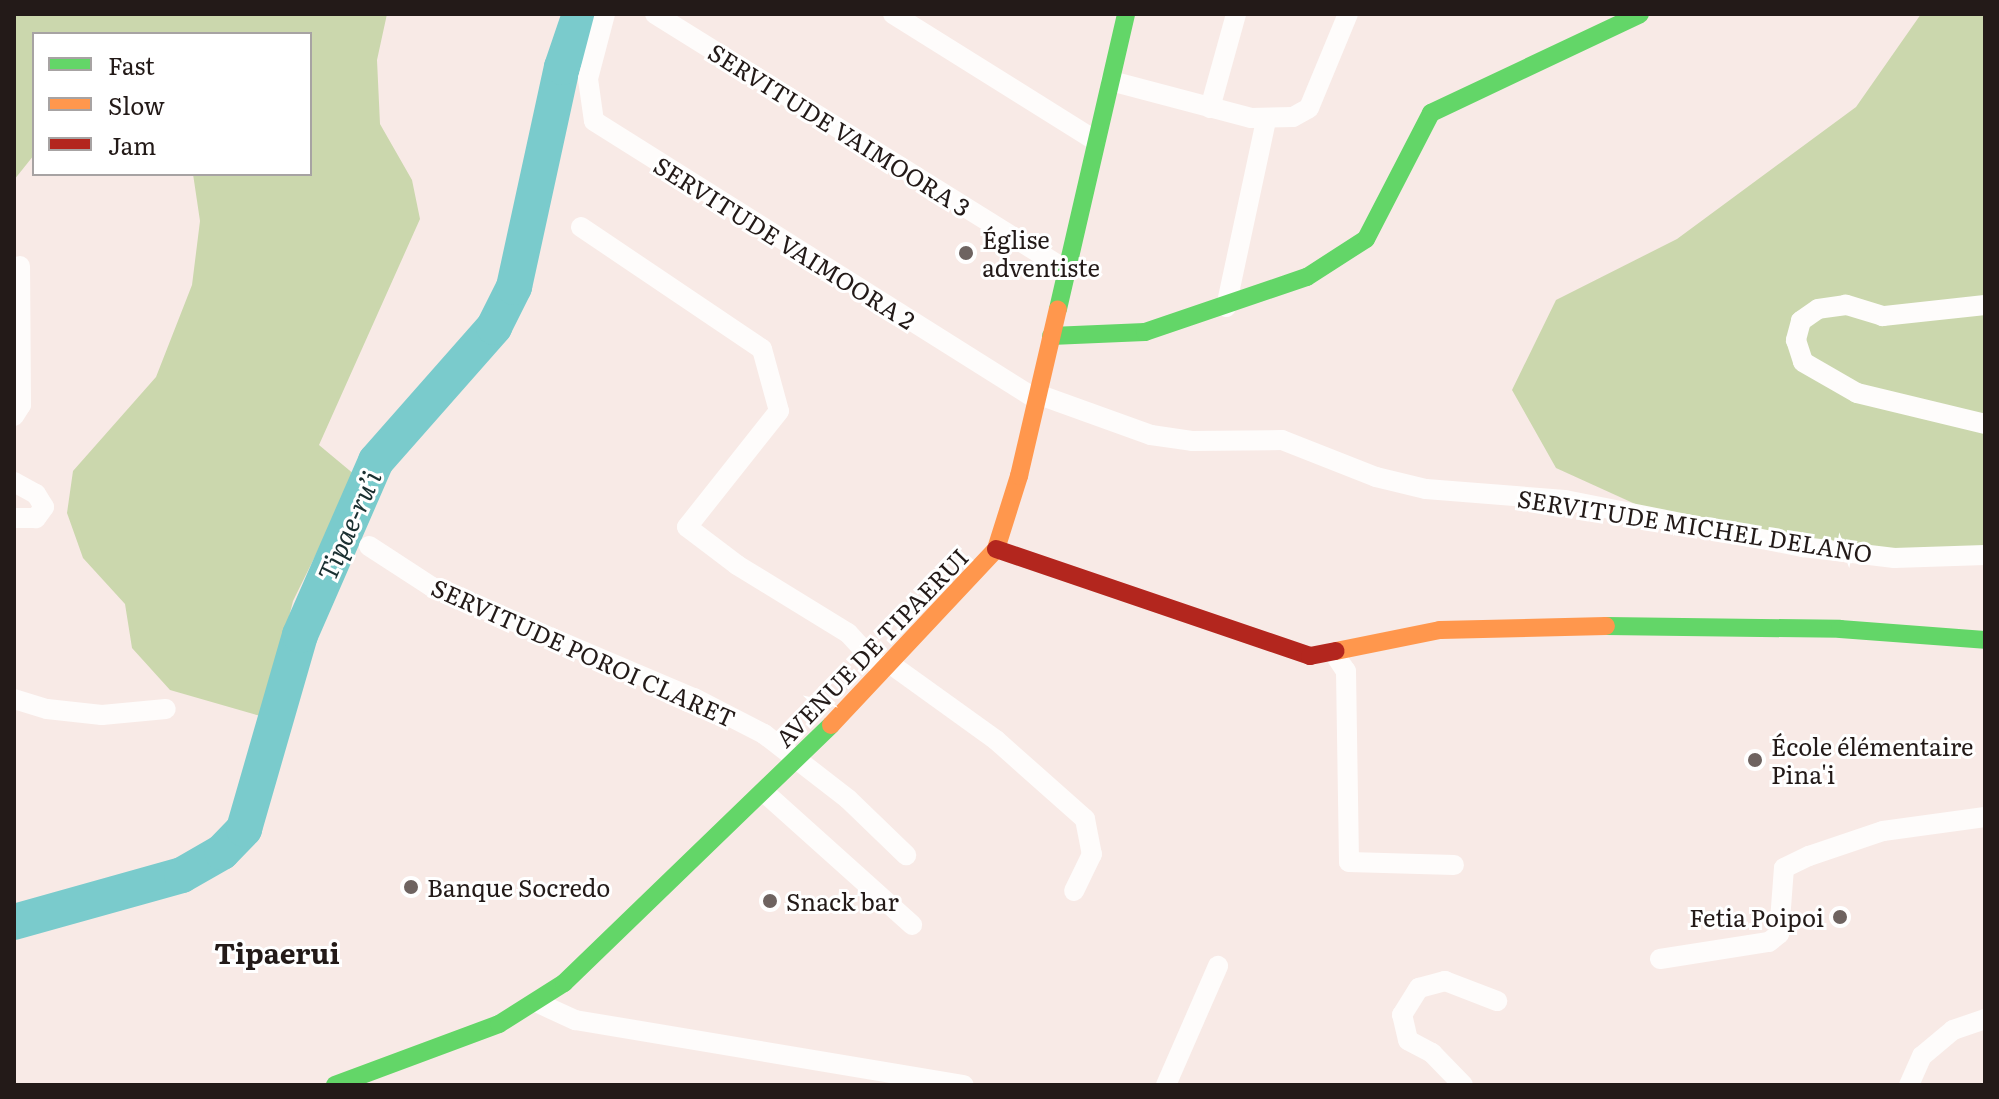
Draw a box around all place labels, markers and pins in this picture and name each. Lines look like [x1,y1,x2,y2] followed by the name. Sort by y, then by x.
[982,225,1100,281] place label: Église adventiste
[957,244,975,262] marker: Église adventiste
[1771,732,1973,788] place label: École élémentaire Pina'i
[1746,751,1764,769] marker: École élémentaire Pina'i
[427,873,610,901] place label: Banque Socredo
[402,878,420,896] marker: Banque Socredo
[786,887,899,915] place label: Snack bar
[761,892,779,910] marker: Snack bar
[1689,903,1824,931] place label: Fetia Poipoi
[1831,908,1849,926] marker: Fetia Poipoi

